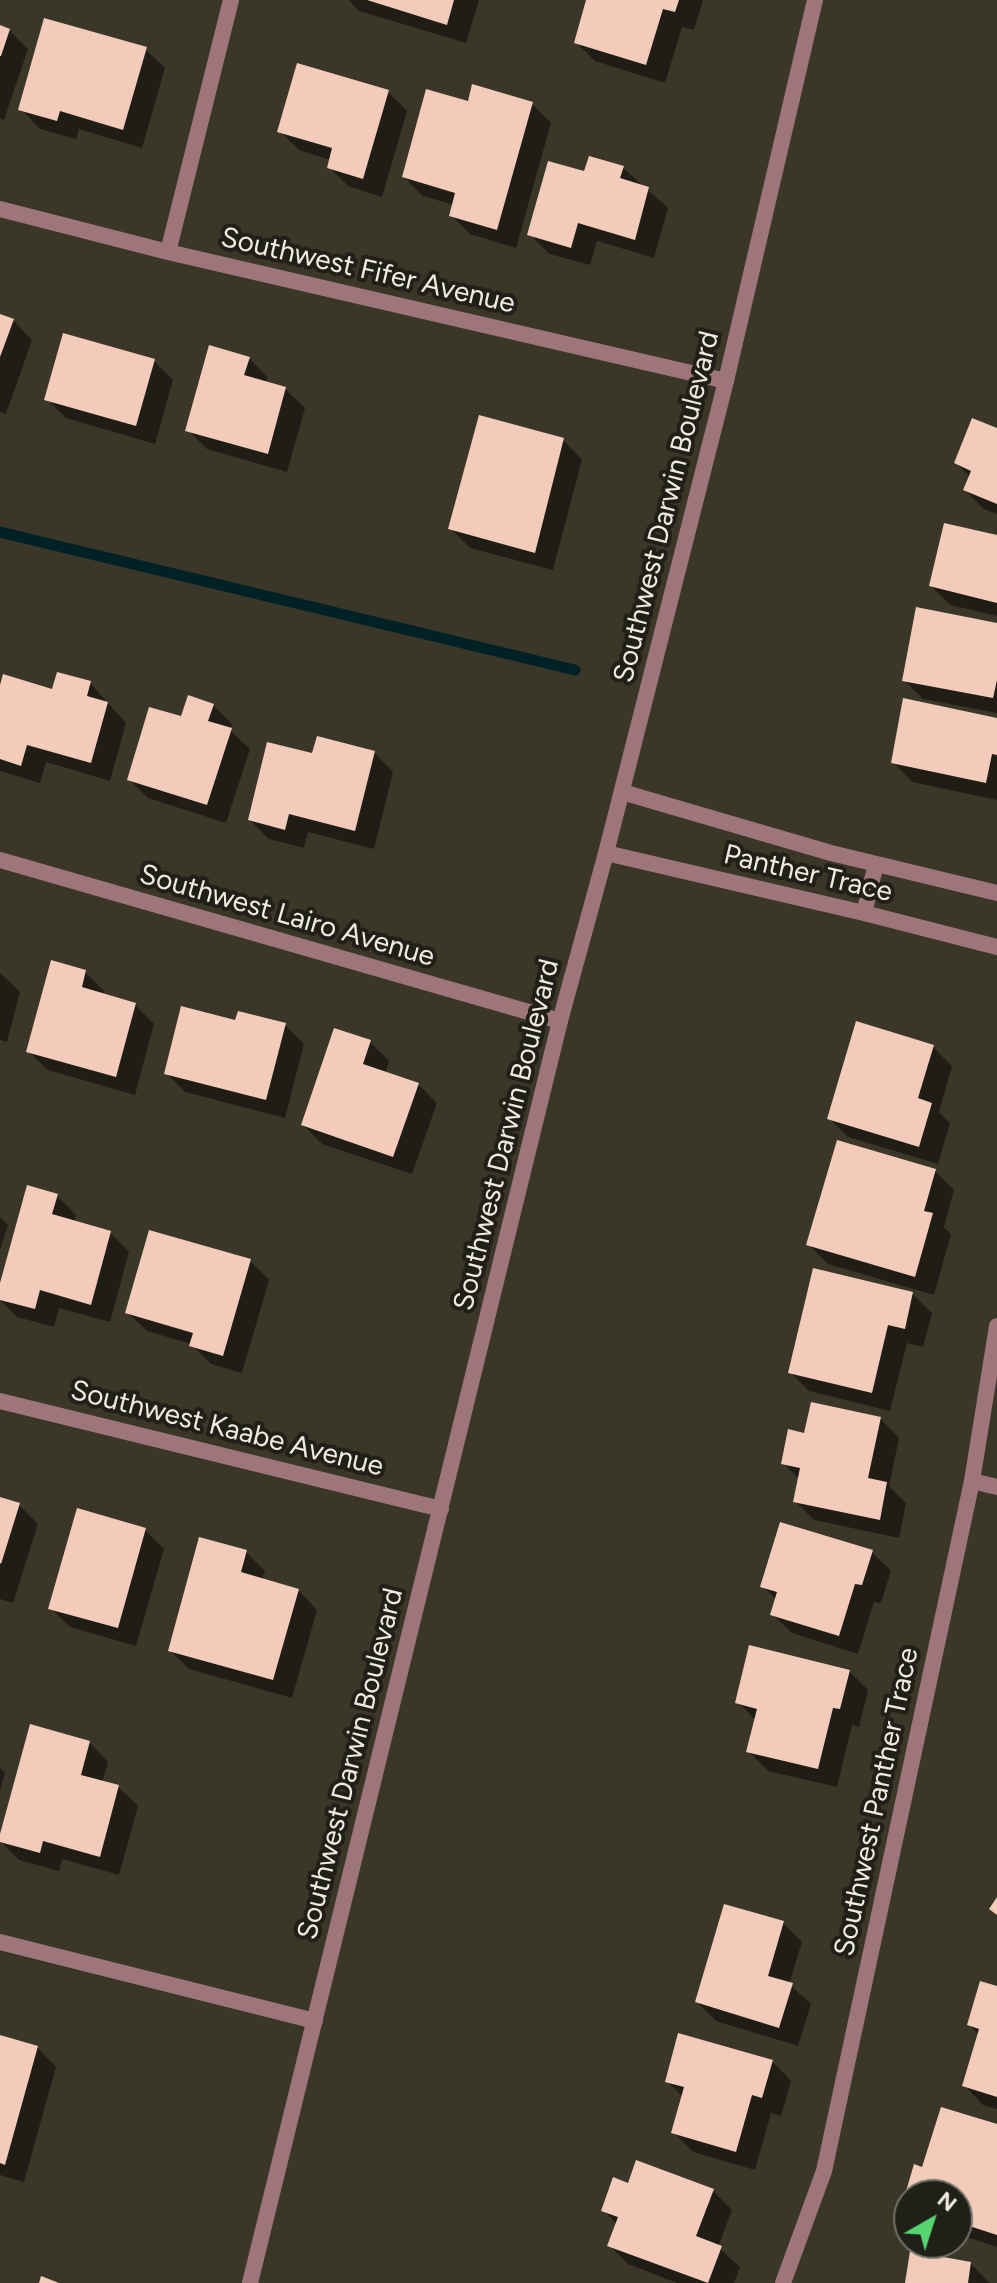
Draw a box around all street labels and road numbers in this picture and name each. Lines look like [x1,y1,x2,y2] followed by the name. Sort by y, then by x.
[218,221,518,321] street label: Southwest Fifer Avenue
[607,328,727,686] street label: Southwest Darwin Boulevard
[720,838,896,910] street label: Panther Trace
[136,858,438,974] street label: Southwest Lairo Avenue
[447,956,567,1314] street label: Southwest Darwin Boulevard
[67,1374,387,1484] street label: Southwest Kaabe Avenue
[291,1585,411,1943] street label: Southwest Darwin Boulevard
[828,1645,926,1959] street label: Southwest Panther Trace

